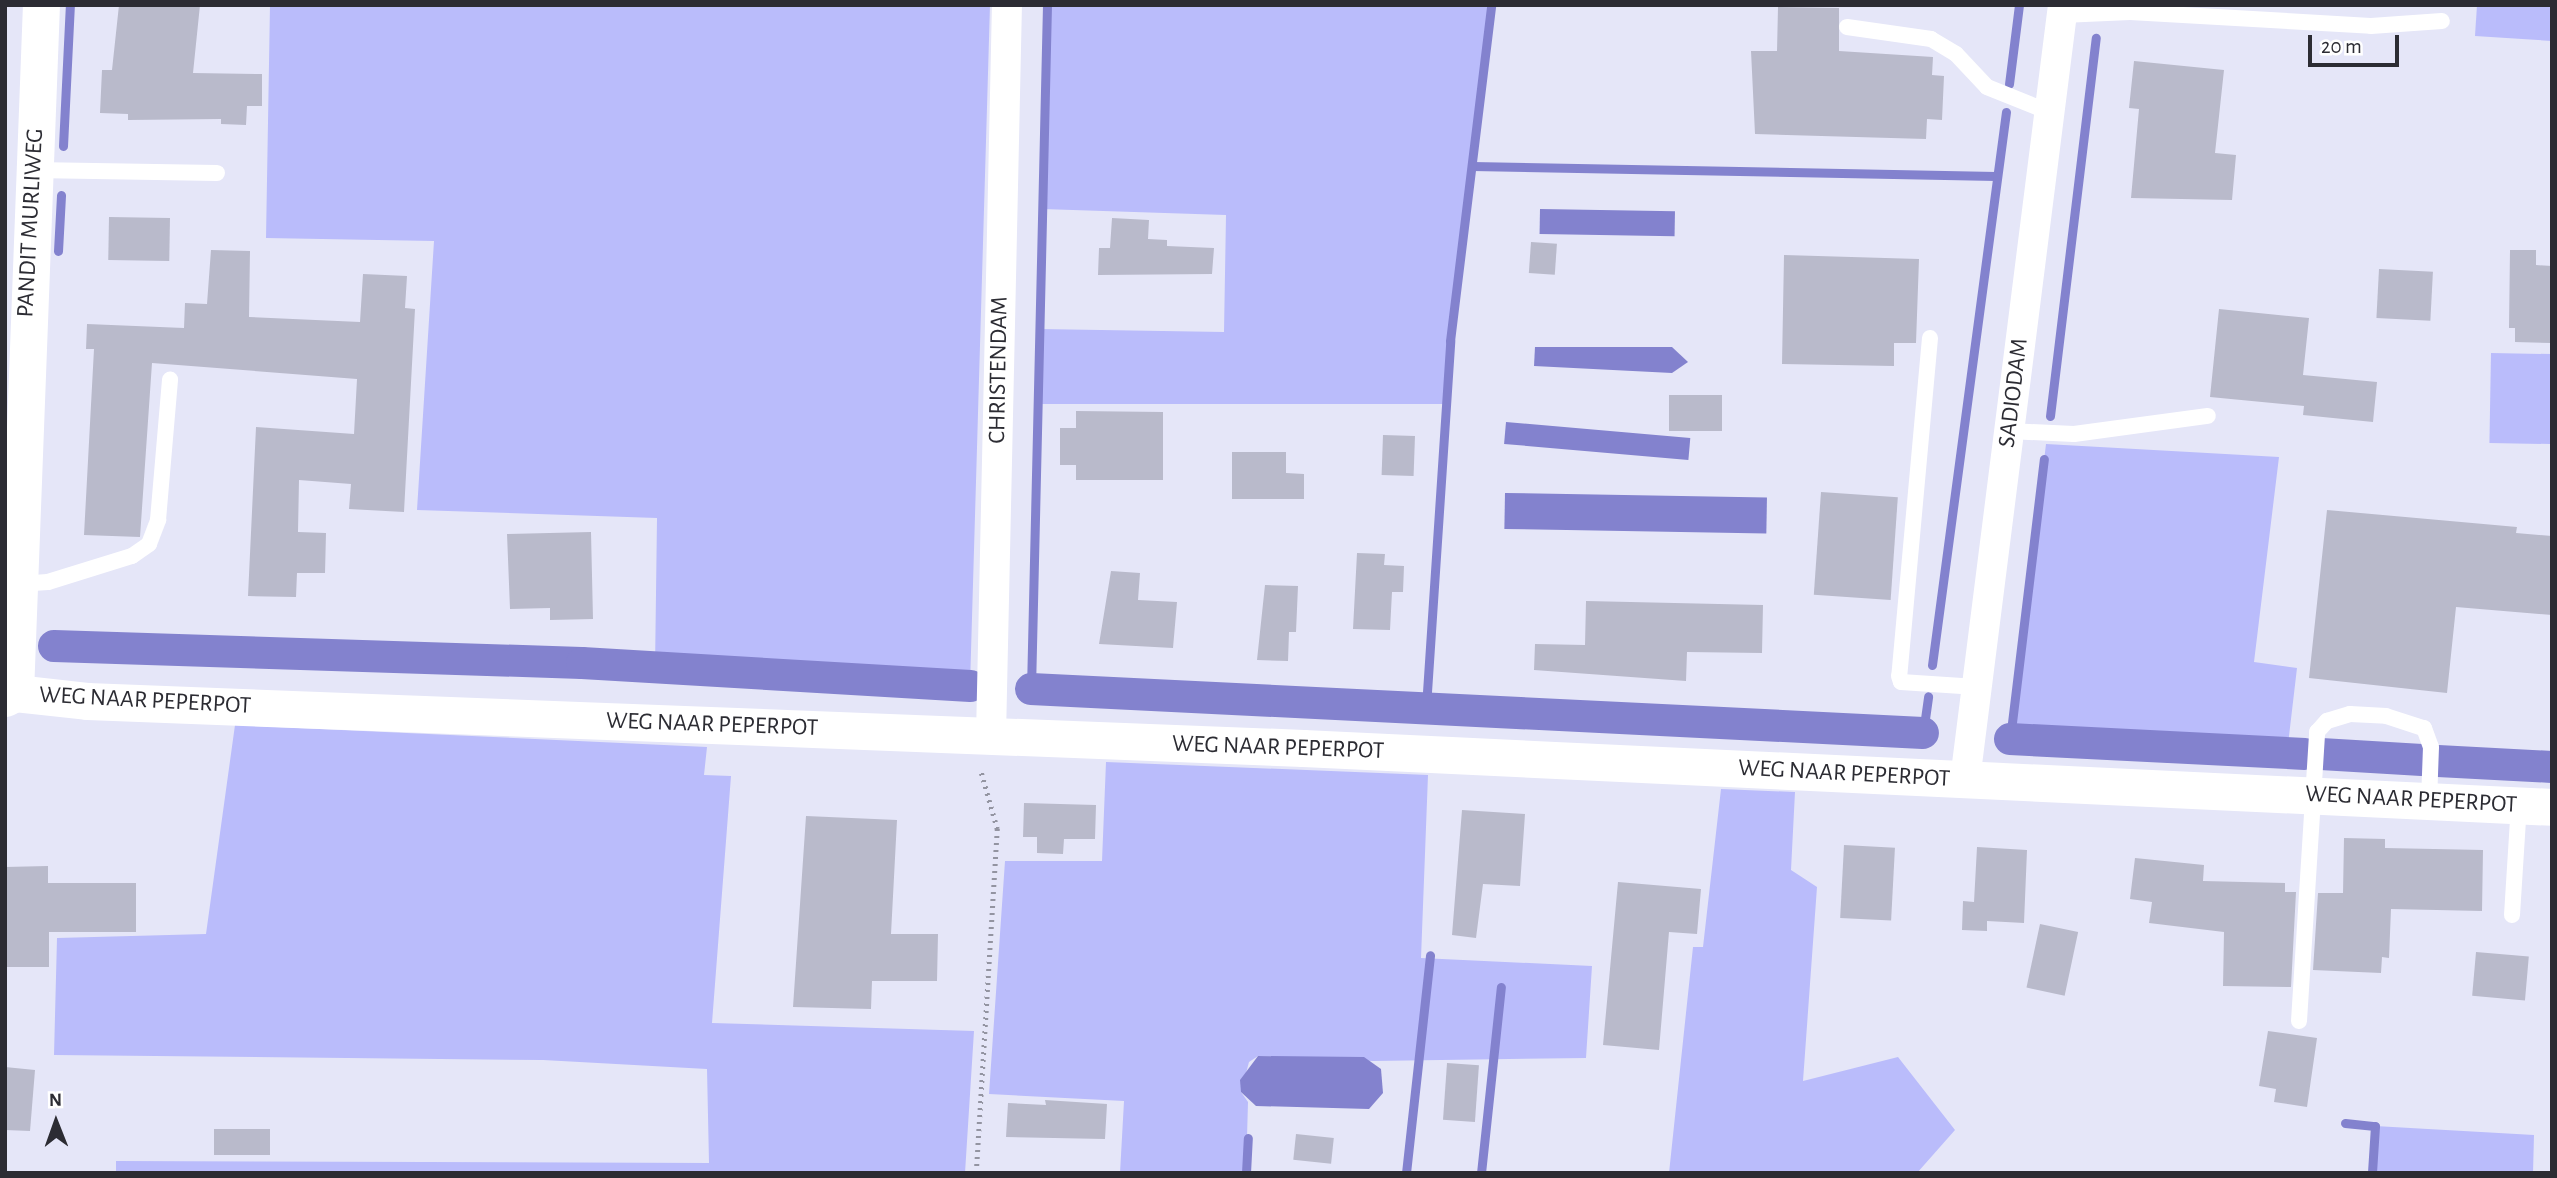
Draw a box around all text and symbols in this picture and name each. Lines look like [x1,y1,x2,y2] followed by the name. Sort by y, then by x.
[2312,21,2403,65] scale bar
[2321,36,2362,57] text: 20 m
[12,128,50,318] street label: PANDIT MURLIWEG
[983,296,1015,444] street label: CHRISTENDAM
[1993,337,2035,449] street label: SADIODAM
[38,681,252,721] street label: WEG NAAR PEPERPOT
[605,707,819,743] street label: WEG NAAR PEPERPOT
[1171,730,1385,766] street label: WEG NAAR PEPERPOT
[1737,754,1951,794] street label: WEG NAAR PEPERPOT
[2304,780,2518,820] street label: WEG NAAR PEPERPOT
[21,1087,91,1157] north arrow
[49,1091,62,1110] text: N

